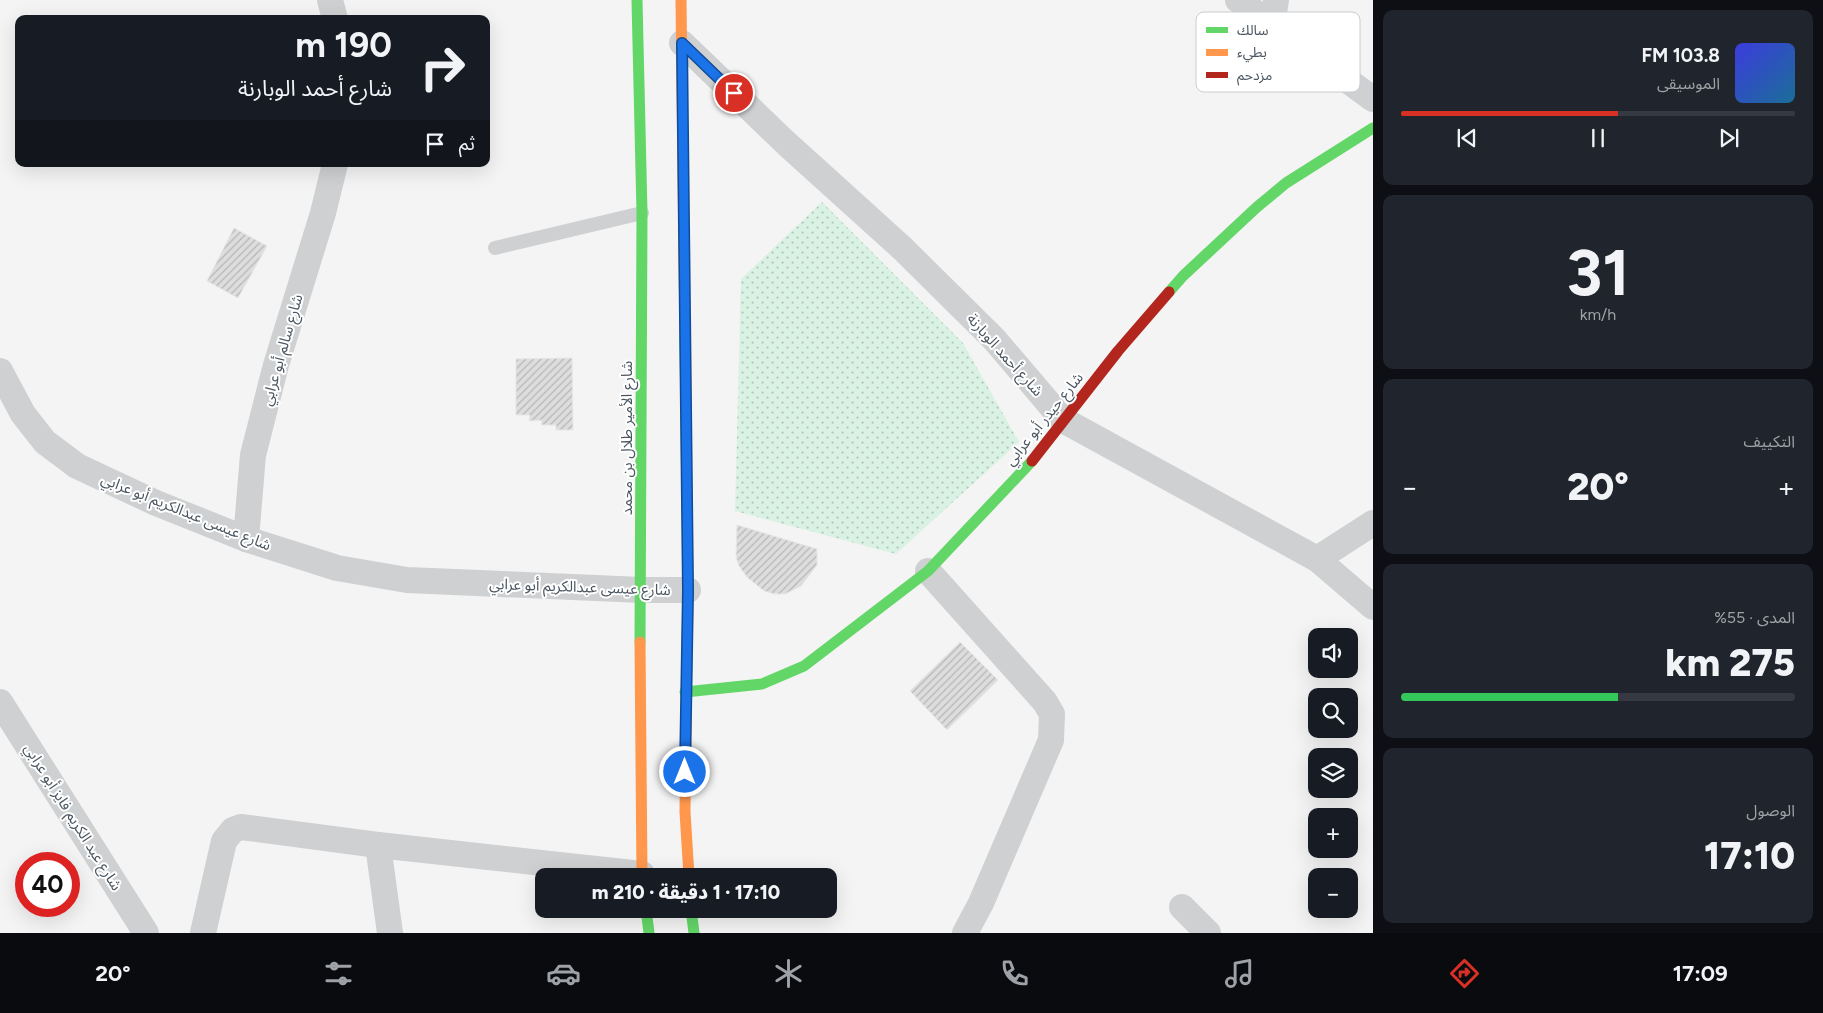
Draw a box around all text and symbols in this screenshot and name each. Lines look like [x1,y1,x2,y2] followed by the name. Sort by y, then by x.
[1196,12,1360,92] legend
[1237,22,1269,39] text: سالك
[295,24,392,66] text: 190 m
[410,35,475,100] icon: right
[1237,44,1267,63] text: بطيء
[1641,44,1720,67] text: 103.8 FM
[1237,67,1272,86] text: مزدحم
[713,72,755,114] pin
[1657,74,1720,93] text: الموسيقى
[238,75,392,102] text: شارع أحمد الوبارنة
[720,79,748,107] icon: arrive
[1453,124,1481,152] icon: previous
[1584,124,1612,152] icon: pause
[1715,124,1743,152] icon: next
[421,130,449,158] icon: arrive
[459,132,475,155] text: ثم
[1566,233,1630,311] text: 31
[257,292,309,409] street label: شارع سالم أبو عرابي
[1580,305,1616,324] text: km/h
[961,310,1047,402] street label: شارع أحمد الوبارنة
[618,361,639,515] street label: شارع الأمير طلال بن محمد
[1001,369,1090,471] street label: شارع حيدر أبو عرابي
[1743,432,1795,451] text: التكييف
[1567,464,1629,510] text: 20°
[97,470,274,557] street label: شارع عيسى عبدالكريم أبو عرابي
[1401,470,1418,504] text: −
[1778,470,1795,504] text: +
[489,575,671,602] street label: شارع عيسى عبدالكريم أبو عرابي
[1714,608,1795,627] text: المدى · 55%
[1308,628,1358,918] map controls
[1308,628,1358,678] button: sound
[1665,640,1795,686] text: 275 km
[1308,688,1358,738] button: search
[18,740,126,896] street label: شارع عبد الكريم فايز أبو عرابي
[658,745,710,797] position arrow
[1308,748,1358,798] button: layers
[1746,801,1795,820] text: الوصول
[1308,808,1358,858] button: +
[1704,833,1795,879] text: 17:10
[15,852,80,917] speed limit sign: 40
[1308,868,1358,918] button: −
[592,881,780,904] text: 17:10 · 1 دقيقة · 210 m
[321,956,356,991] icon: filters
[546,956,581,991] icon: car
[771,956,806,991] icon: climate
[997,956,1032,991] icon: phone
[1222,956,1257,991] icon: music
[1447,956,1482,991] icon: directions
[95,960,131,987] text: 20°
[1673,960,1728,987] text: 17:09

